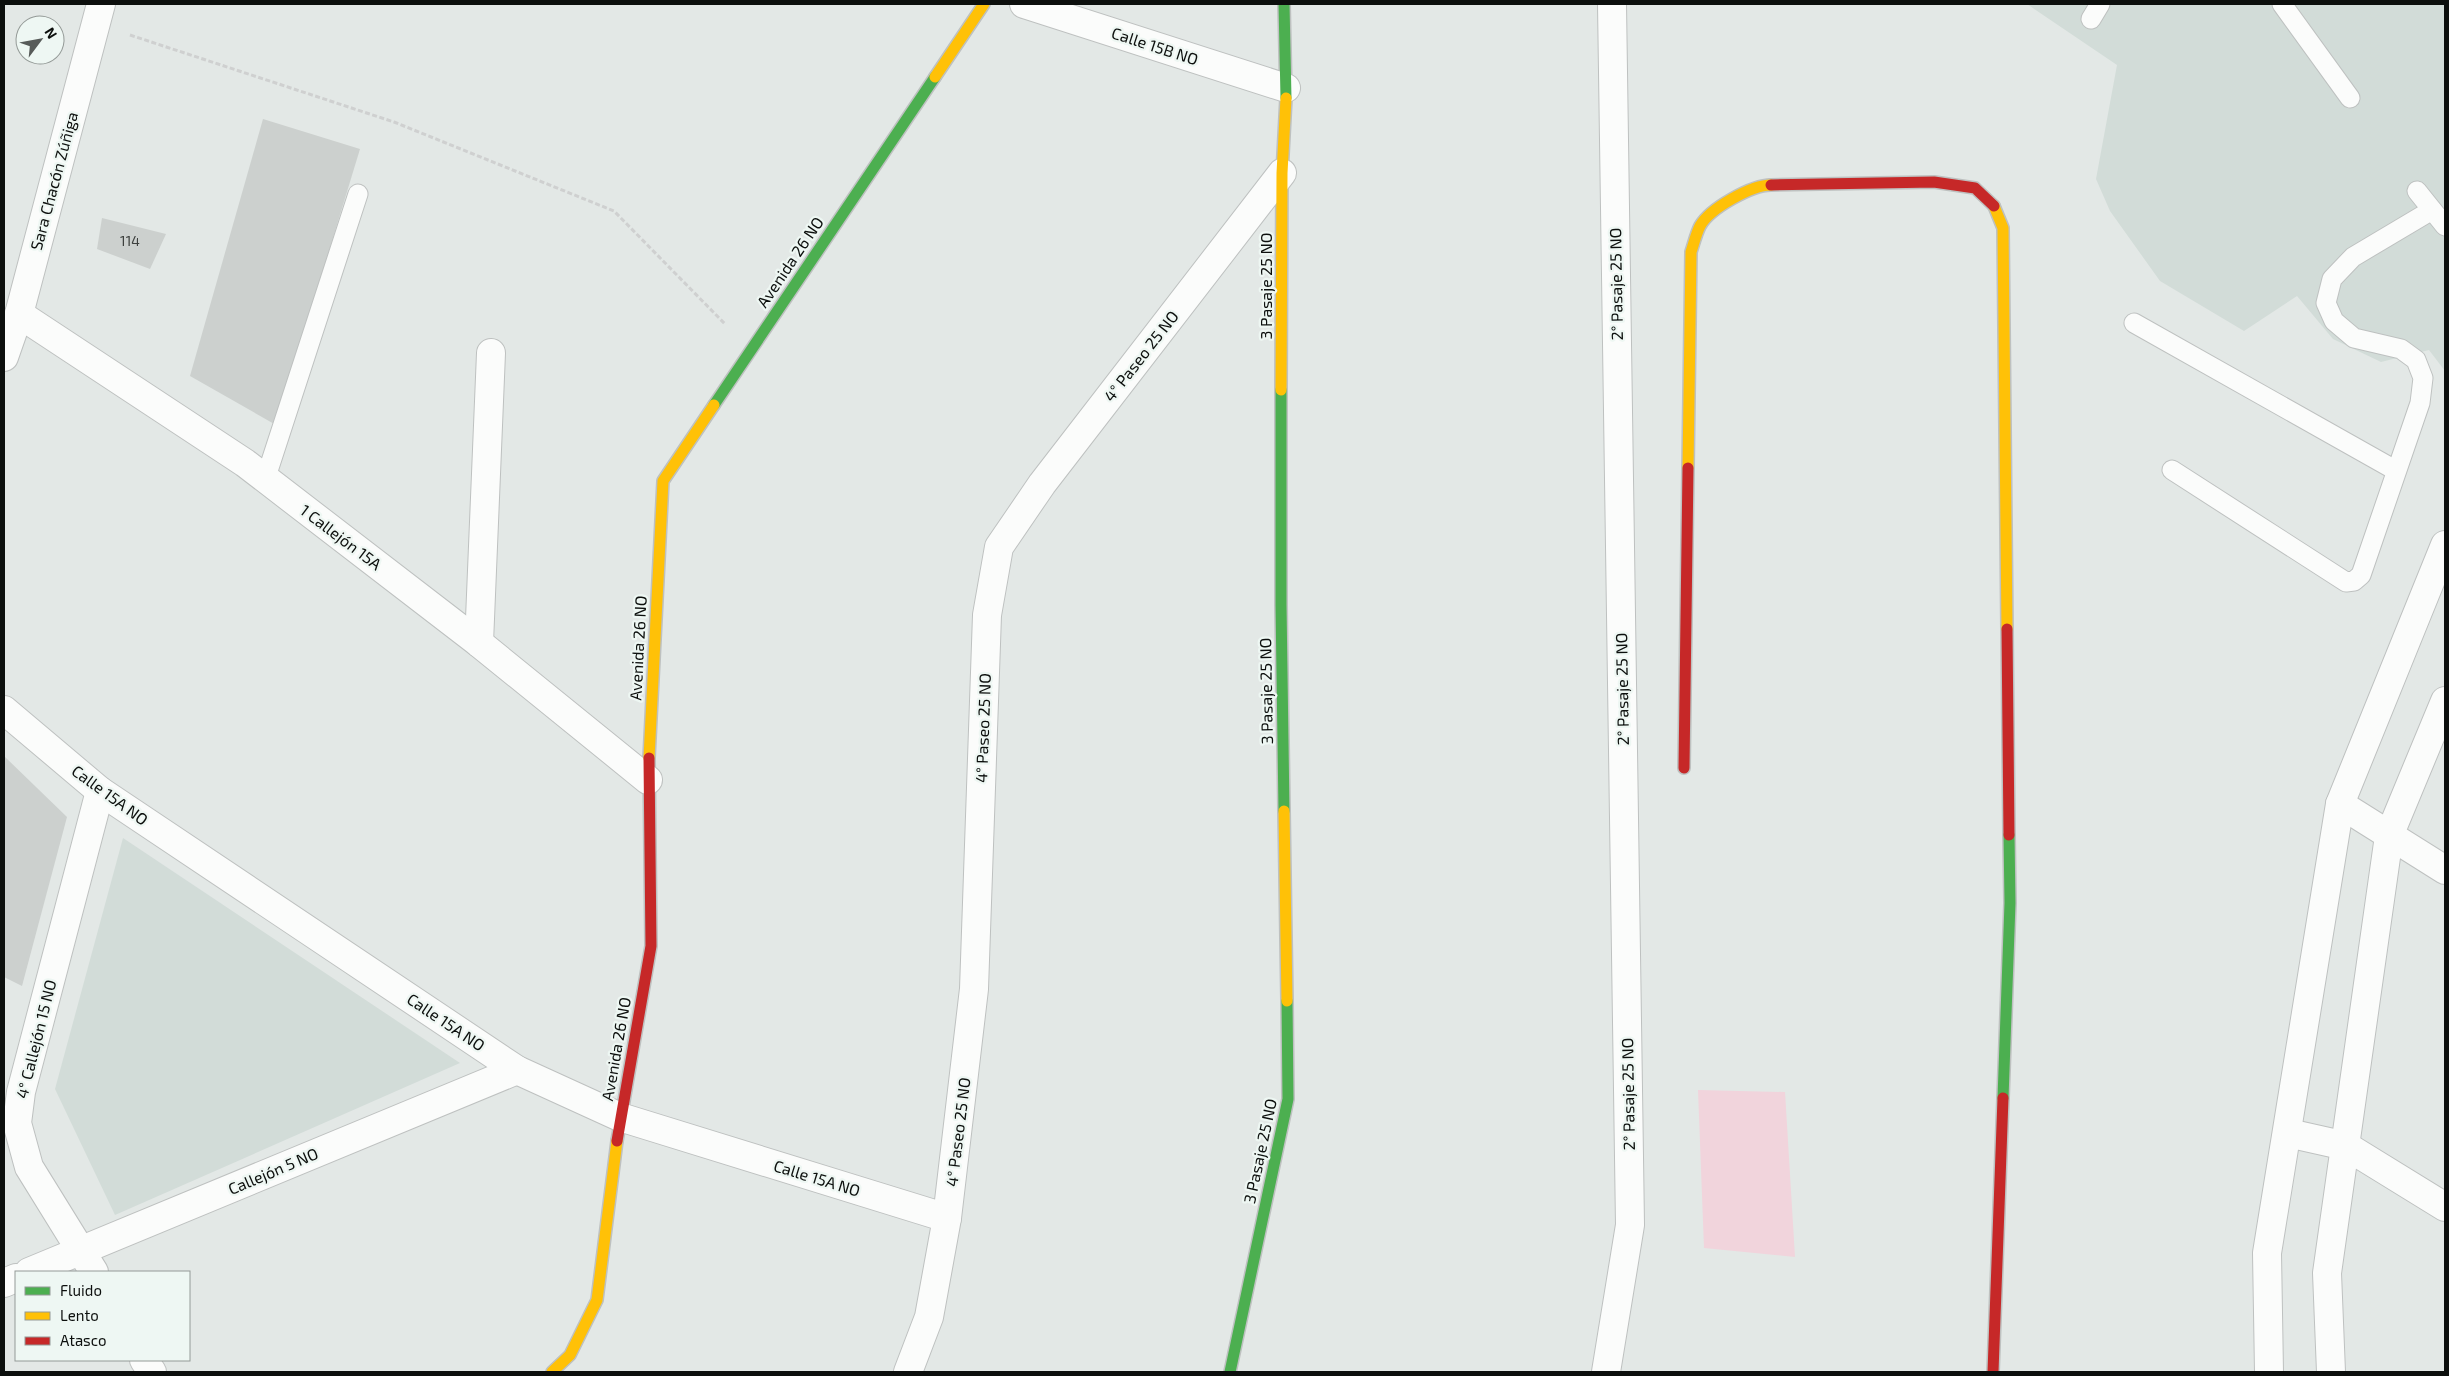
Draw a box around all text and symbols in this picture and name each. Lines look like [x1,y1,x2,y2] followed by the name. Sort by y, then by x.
[15,15,65,65] north arrow
[1109,23,1201,68] street label: Calle 15B NO
[42,24,61,42] text: N
[26,110,81,252] street label: Sara Chacón Zúñiga
[752,213,827,311] street label: Avenida 26 NO
[1605,227,1627,341] street label: 2° Pasaje 25 NO
[120,232,140,249] house number: 114
[1256,233,1276,339] street label: 3 Pasaje 25 NO
[1099,307,1182,405] street label: 4° Paseo 25 NO
[296,500,386,574] street label: 1 Callejón 15A
[625,595,650,701] street label: Avenida 26 NO
[1611,632,1633,746] street label: 2° Pasaje 25 NO
[1255,637,1277,745] street label: 3 Pasaje 25 NO
[971,673,994,783] street label: 4° Paseo 25 NO
[68,761,152,829] street label: Calle 15A NO
[12,978,60,1100] street label: 4° Callejón 15 NO
[404,989,489,1055] street label: Calle 15A NO
[597,996,634,1102] street label: Avenida 26 NO
[1617,1037,1639,1151] street label: 2° Pasaje 25 NO
[941,1076,974,1188] street label: 4° Paseo 25 NO
[1239,1097,1281,1205] street label: 3 Pasaje 25 NO
[225,1143,321,1199] street label: Callejón 5 NO
[772,1155,863,1200] street label: Calle 15A NO
[15,1271,190,1361] legend
[60,1281,102,1299] text: Fluido
[60,1306,99,1324] text: Lento
[60,1331,106,1349] text: Atasco

